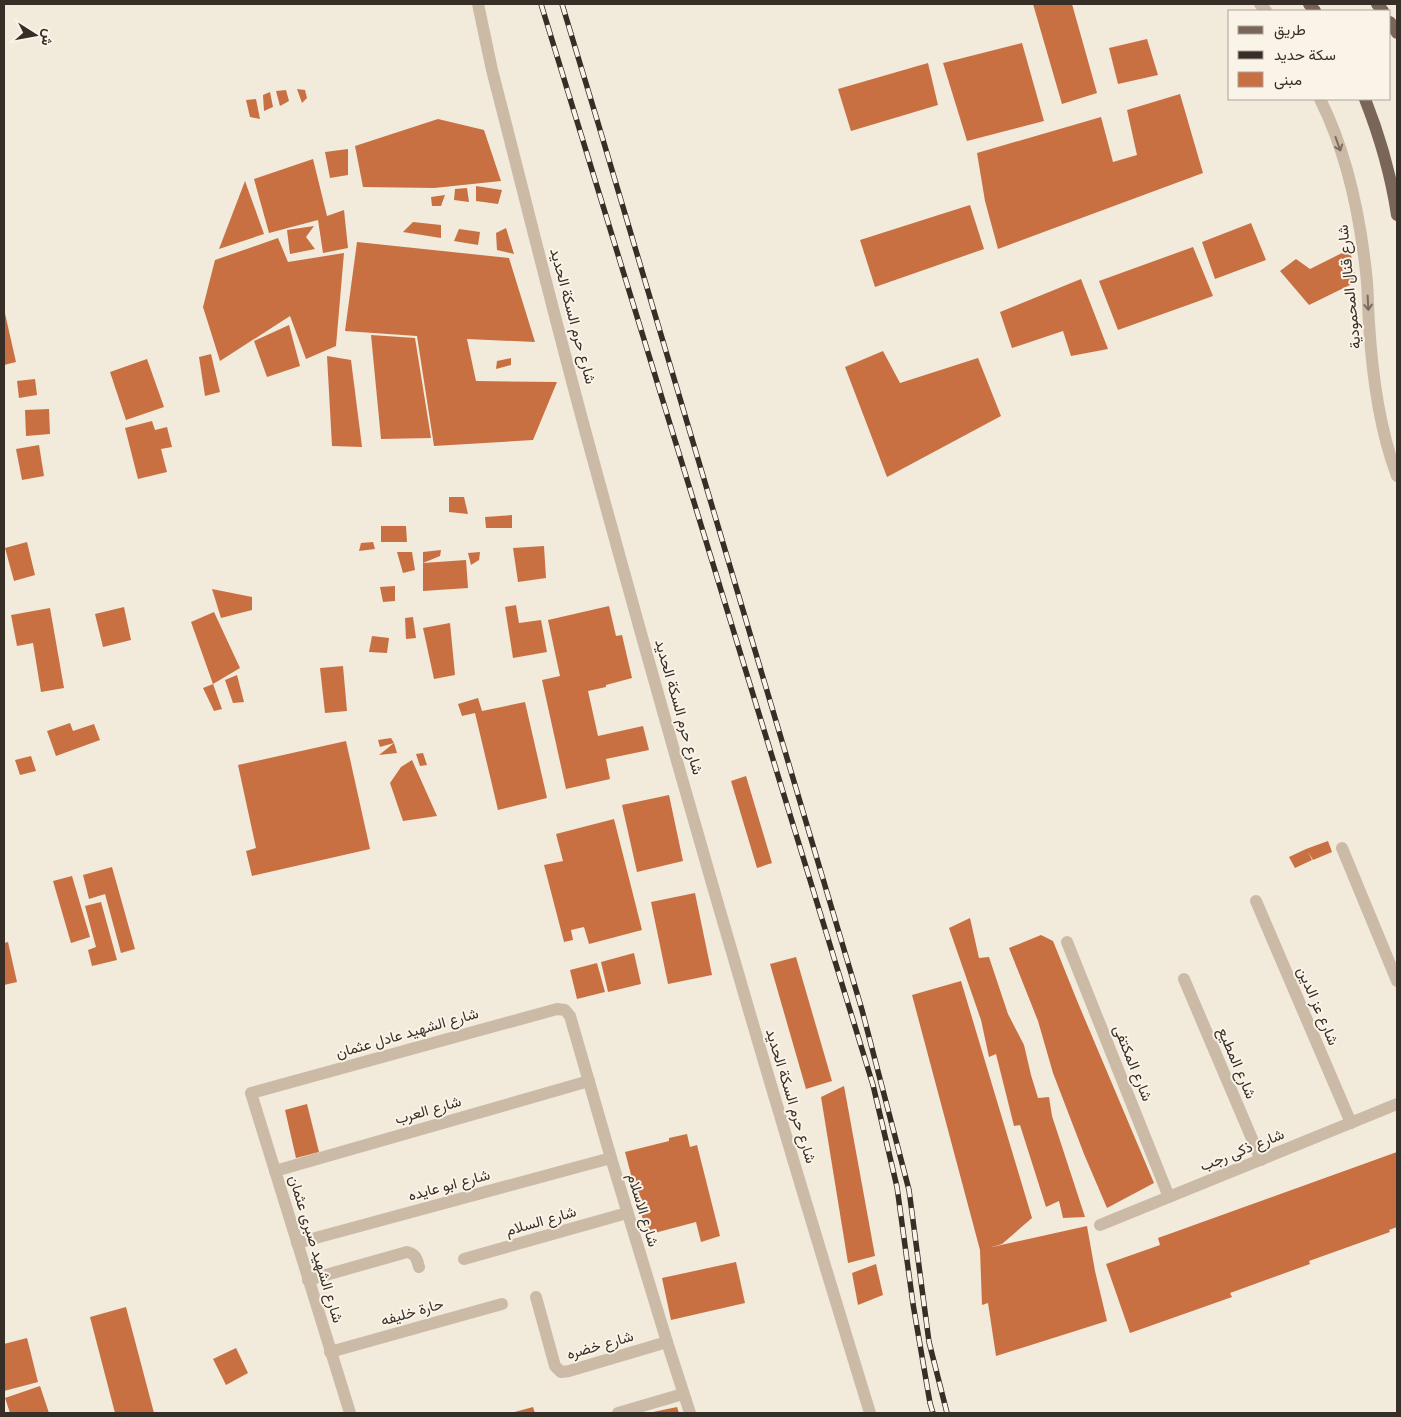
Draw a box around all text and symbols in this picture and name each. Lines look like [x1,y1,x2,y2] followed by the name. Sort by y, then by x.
[10,10,60,60] north arrow
[1228,10,1391,100] legend
[1274,19,1306,40] text: طريق
[37,28,59,48] text: ش
[1274,44,1336,64] text: سكة حديد
[1274,69,1302,90] text: مبنى
[1334,136,1343,151] one-way arrow
[1332,224,1366,350] street label: شارع قنال المحمودية
[544,246,602,387] street label: شارع حرم السكة الحديد
[1364,295,1373,311] one-way arrow
[649,637,709,777] street label: شارع حرم السكة الحديد
[1292,963,1344,1049] street label: شارع عز الدين
[333,1002,481,1064] street label: شارع الشهيد عادل عثمان
[1108,1021,1158,1105] street label: شارع المكتفى
[1212,1024,1262,1102] street label: شارع المطيع
[760,1026,822,1166] street label: شارع حرم السكة الحديد
[392,1090,464,1130] street label: شارع العرب
[1196,1123,1288,1177] street label: شارع ذكى رجب
[406,1163,493,1206] street label: شارع ابو عايده
[621,1171,665,1250] street label: شارع الاسلام
[283,1173,349,1326] street label: شارع الشهيد صبرى عثمان
[503,1200,579,1242] street label: شارع السلام
[378,1293,445,1330] street label: حارة خليفه
[564,1325,636,1365] street label: شارع خضره

